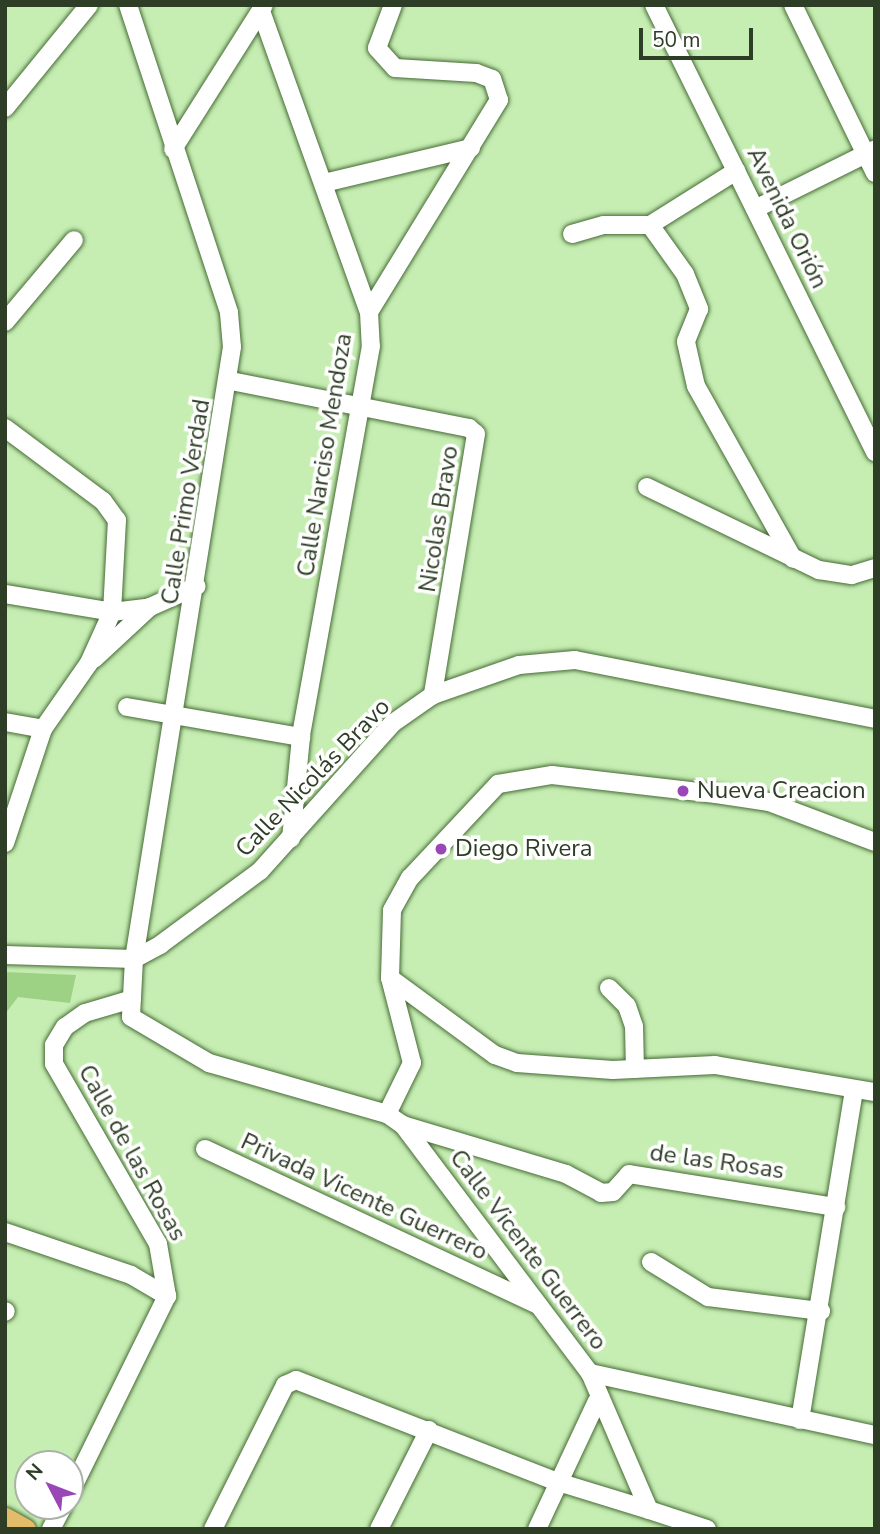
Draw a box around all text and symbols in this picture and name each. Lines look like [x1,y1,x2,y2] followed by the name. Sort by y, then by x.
[642,14,756,58] scale bar
[652,26,701,54] text: 50 m
[740,143,834,293] street label: Avenida Orión
[292,331,358,579] street label: Calle Narciso Mendoza
[156,397,216,607] street label: Calle Primo Verdad
[413,444,465,594] street label: Nicolas Bravo
[230,693,396,863] street label: Calle Nicolás Bravo
[697,777,866,805] place label: Nueva Creacion
[675,783,691,799] marker: Nueva Creacion
[455,835,592,863] place label: Diego Rivera
[433,841,449,857] marker: Diego Rivera
[72,1060,192,1246] street label: Calle de las Rosas
[236,1127,492,1267] street label: Privada Vicente Guerrero
[648,1138,786,1186] street label: de las Rosas
[443,1144,613,1356] street label: Calle Vicente Guerrero
[14,1450,84,1520] north arrow
[20,1458,49,1486] text: N

